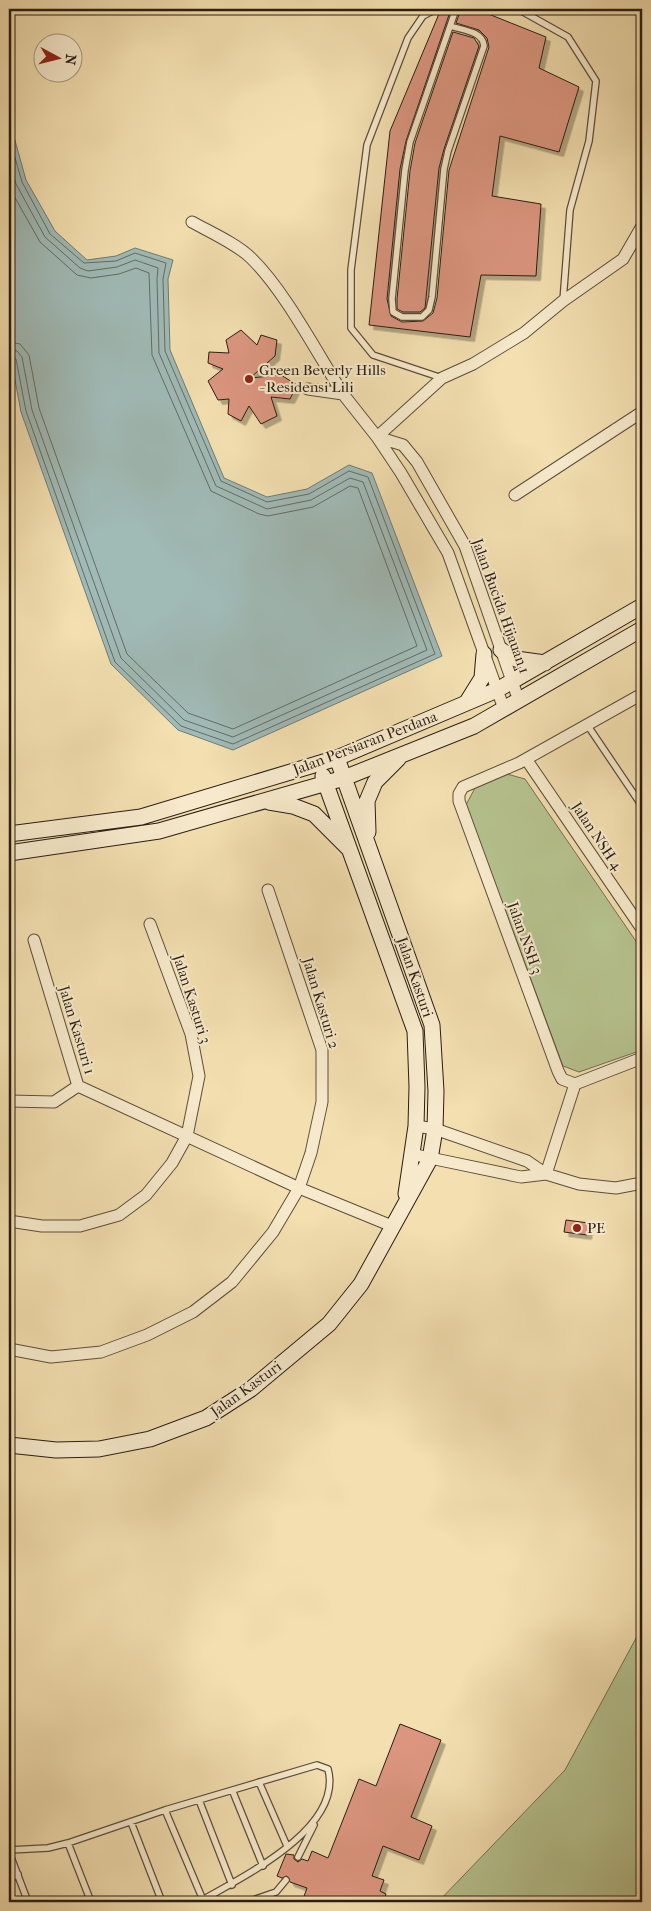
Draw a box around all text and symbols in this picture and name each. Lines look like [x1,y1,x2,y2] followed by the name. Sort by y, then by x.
[32,32,82,82] north arrow
[61,53,79,66] text: N
[259,361,386,396] place label: Green Beverly Hills - Residensi Lili
[243,373,255,385] marker: Green Beverly Hills - Residensi Lili
[468,535,534,676] street label: Jalan Bucida Hijauan 1
[289,707,441,779] street label: Jalan Persiaran Perdana
[567,798,627,874] street label: Jalan NSH 4
[503,898,546,977] street label: Jalan NSH 3
[393,934,437,1020] street label: Jalan Kasturi
[169,951,215,1046] street label: Jalan Kasturi 3
[298,954,343,1051] street label: Jalan Kasturi 2
[55,982,99,1077] street label: Jalan Kasturi 1
[587,1219,605,1237] place label: PE
[571,1222,583,1234] marker: PE
[206,1357,286,1421] street label: Jalan Kasturi

